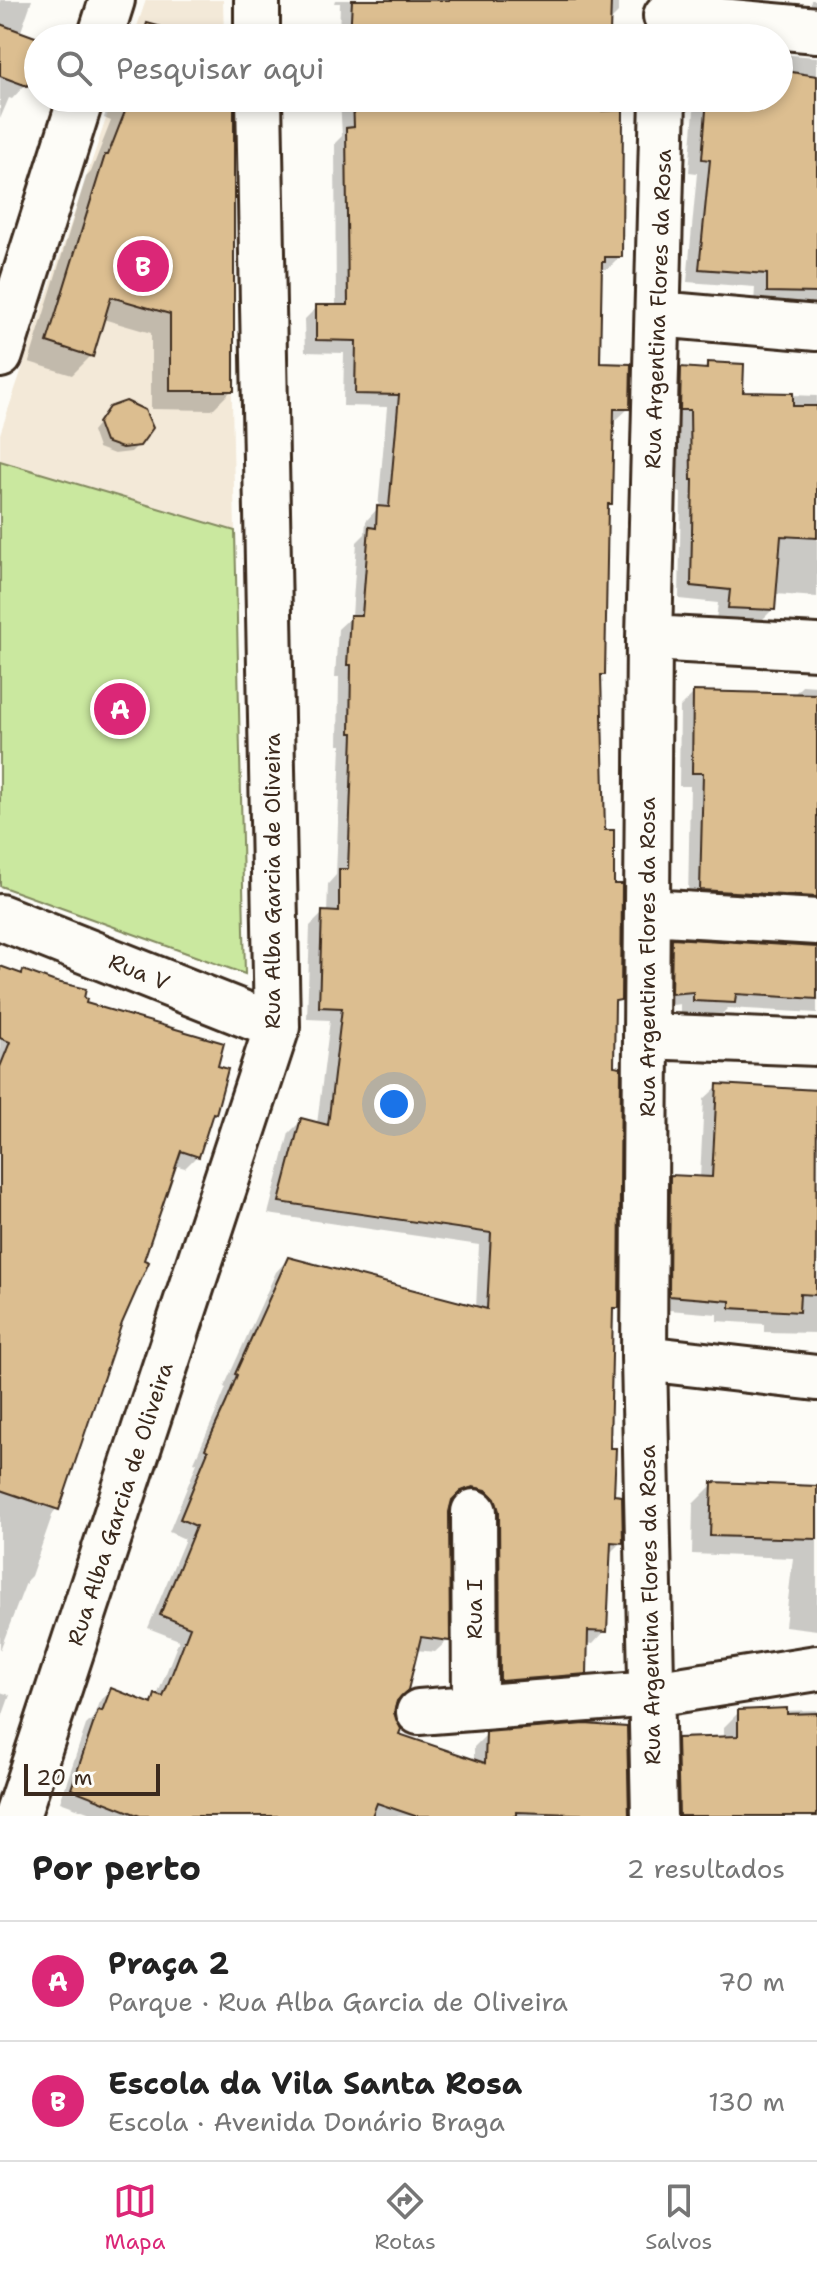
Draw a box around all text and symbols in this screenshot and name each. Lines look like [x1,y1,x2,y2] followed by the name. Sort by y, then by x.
[24,24,793,112] search box
[52,46,96,90] icon: search
[116,48,325,89] text: Pesquisar aqui
[638,148,678,469] street label: Rua Argentina Flores da Rosa
[117,236,169,296] pin: B
[94,679,146,739] pin: A
[258,733,287,1029] street label: Rua Alba Garcia de Oliveira
[633,797,662,1117] street label: Rua Argentina Flores da Rosa
[104,947,174,997] street label: Rua V
[374,1084,414,1124] your location
[60,1358,180,1649] street label: Rua Alba Garcia de Oliveira
[633,1444,667,1765] street label: Rua Argentina Flores da Rosa
[460,1579,489,1639] street label: Rua I
[24,1760,160,1796] scale bar
[36,1763,93,1792] text: 20 m
[32,1845,201,1891] text: Por perto
[626,1851,785,1886] text: 2 resultados
[108,1943,229,1984] text: Praça 2
[48,1964,68,1999] text: A
[718,1964,785,1999] text: 70 m
[108,1984,568,2019] text: Parque · Rua Alba Garcia de Oliveira
[108,2063,522,2104] text: Escola da Vila Santa Rosa
[50,2084,66,2119] text: B
[708,2084,785,2119] text: 130 m
[108,2104,505,2139] text: Escola · Avenida Donário Braga
[105,2179,165,2256] tab: Mapa
[375,2179,436,2256] tab: Rotas
[645,2179,712,2256] tab: Salvos

